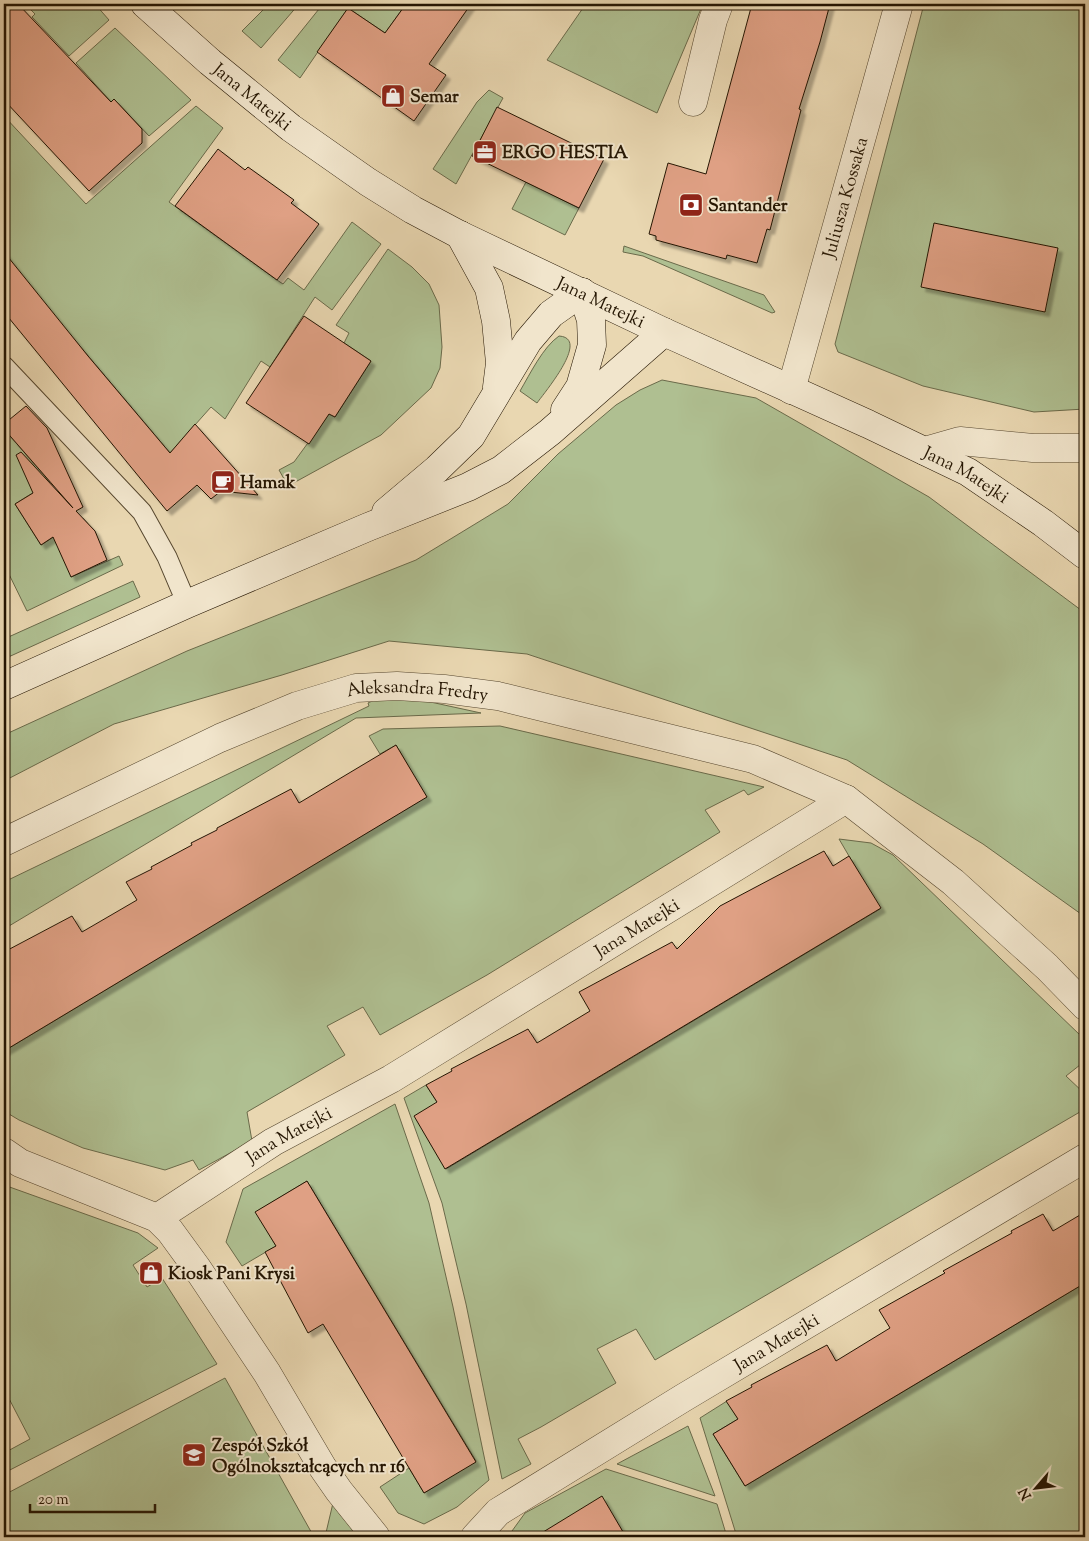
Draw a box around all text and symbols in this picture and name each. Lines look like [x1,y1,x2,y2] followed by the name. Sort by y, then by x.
[205,57,296,138] street label: Jana Matejki
[380,83,406,109] shop icon: Semar
[410,85,459,111] place label: Semar
[817,134,876,262] street label: Juliusza Kossaka
[472,139,498,165] office icon: ERGO HESTIA
[502,141,629,167] place label: ERGO HESTIA
[678,192,704,218] bank icon: Santander
[708,194,788,220] place label: Santander
[551,271,649,336] street label: Jana Matejki
[917,441,1013,511] street label: Jana Matejki
[210,469,236,495] cafe icon: Hamak
[240,471,296,497] place label: Hamak
[343,675,490,710] street label: Aleksandra Fredry
[590,893,685,966] street label: Jana Matejki
[241,1102,337,1172] street label: Jana Matejki
[138,1260,164,1286] shop icon: Kiosk Pani Krysi
[168,1262,296,1288] place label: Kiosk Pani Krysi
[729,1308,825,1380] street label: Jana Matejki
[212,1434,405,1481] place label: Zespół Szkół Ogólnokształcących nr 16
[181,1442,207,1468] school or university icon: Zespół Szkół Ogólnokształcących nr 16
[1012,1464,1062,1514] north arrow
[30,1481,155,1513] scale bar
[1015,1484,1038,1503] text: N
[38,1490,69,1511] text: 20 m

